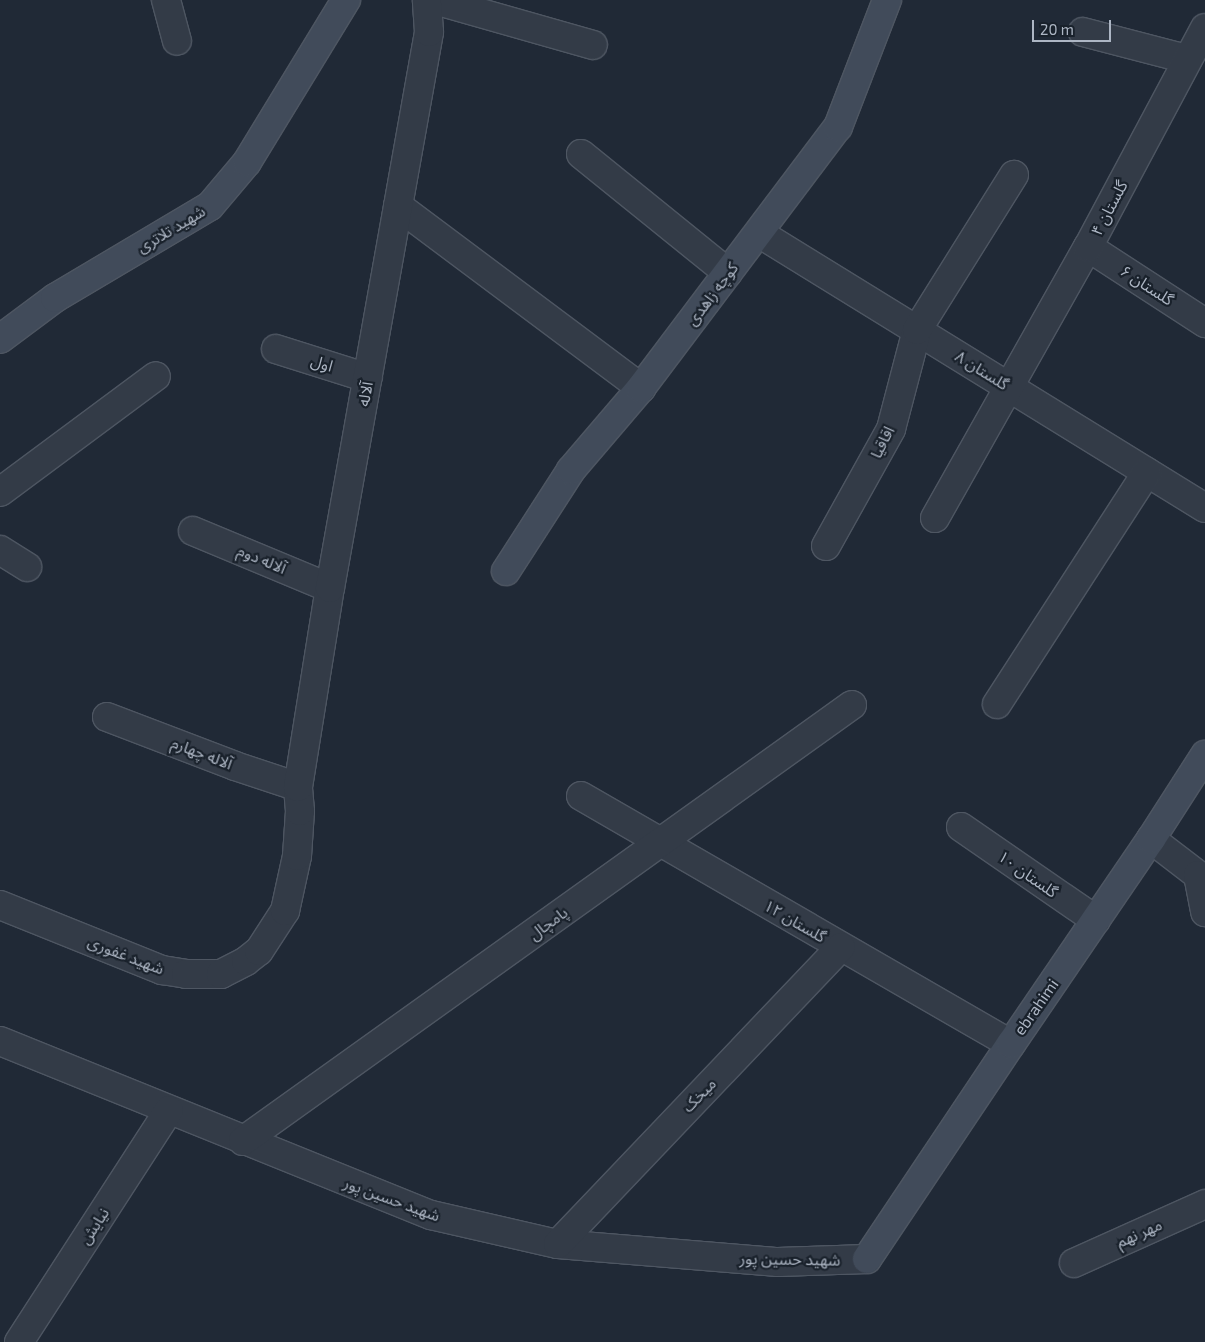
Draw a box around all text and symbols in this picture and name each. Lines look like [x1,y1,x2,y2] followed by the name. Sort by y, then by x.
[1035,10,1114,42] scale bar
[1040,20,1074,38] text: 20 m
[1087,177,1131,239] street label: گلستان ۴
[133,201,209,257] street label: شهید تلاتری
[682,259,742,329] street label: کوچه زاهدی
[1117,261,1177,309] street label: گلستان ۶
[952,346,1012,394] street label: گلستان ۸
[309,351,335,375] street label: اول
[353,380,377,408] street label: آلاله
[866,423,898,461] street label: اقاقیا
[235,540,289,578] street label: آلاله دوم
[169,733,235,773] street label: آلاله چهارم
[994,847,1062,901] street label: گلستان ۱۰
[761,896,829,946] street label: گلستان ۱۲
[525,902,571,944] street label: پامچال
[85,932,167,978] street label: شهید غفوری
[1010,975,1062,1039] street label: ebrahimi
[678,1074,720,1116] street label: میخک
[341,1173,443,1225] street label: شهید حسین پور
[75,1204,113,1248] street label: نیایش
[1113,1215,1165,1251] street label: مهر نهم
[739,1249,841,1269] street label: شهید حسین پور

